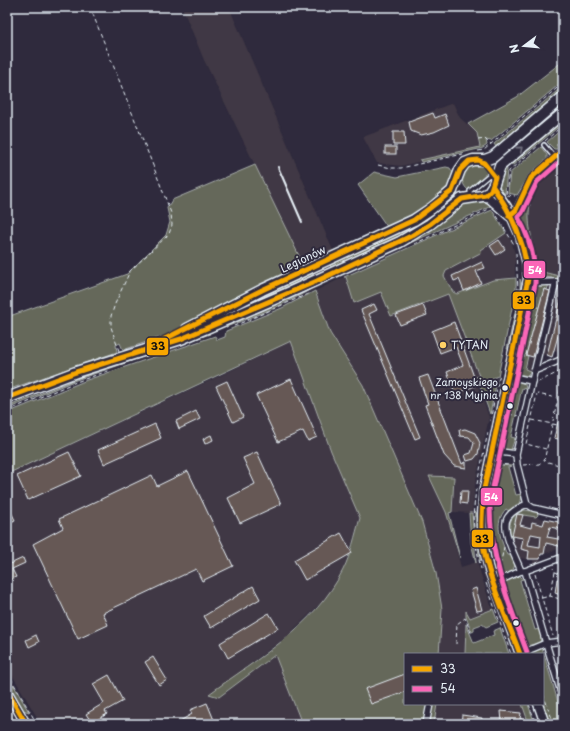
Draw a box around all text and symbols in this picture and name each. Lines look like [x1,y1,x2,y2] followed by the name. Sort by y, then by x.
[504,26,544,66] north arrow
[504,42,523,55] text: N
[516,146,523,153] one-way arrow
[277,240,329,277] street label: Legionów
[523,260,546,279] line badge: 54
[528,261,543,278] text: 54
[512,291,535,310] line badge: 33
[517,291,531,308] text: 33
[451,336,488,353] place label: TYTAN
[146,337,169,356] line badge: 33
[151,337,165,354] text: 33
[438,340,448,350] marker: TYTAN
[430,374,499,402] place label: Zamoyskiego nr 138 Myjnia
[500,383,510,393] marker: Zamoyskiego nr 138 Myjnia
[505,401,515,411] unlabelled marker
[480,487,503,506] line badge: 54
[484,488,499,505] text: 54
[471,529,494,548] line badge: 33
[475,530,489,547] text: 33
[511,618,521,628] unlabelled marker
[404,653,544,705] legend
[440,659,456,677] text: 33
[440,679,456,697] text: 54

